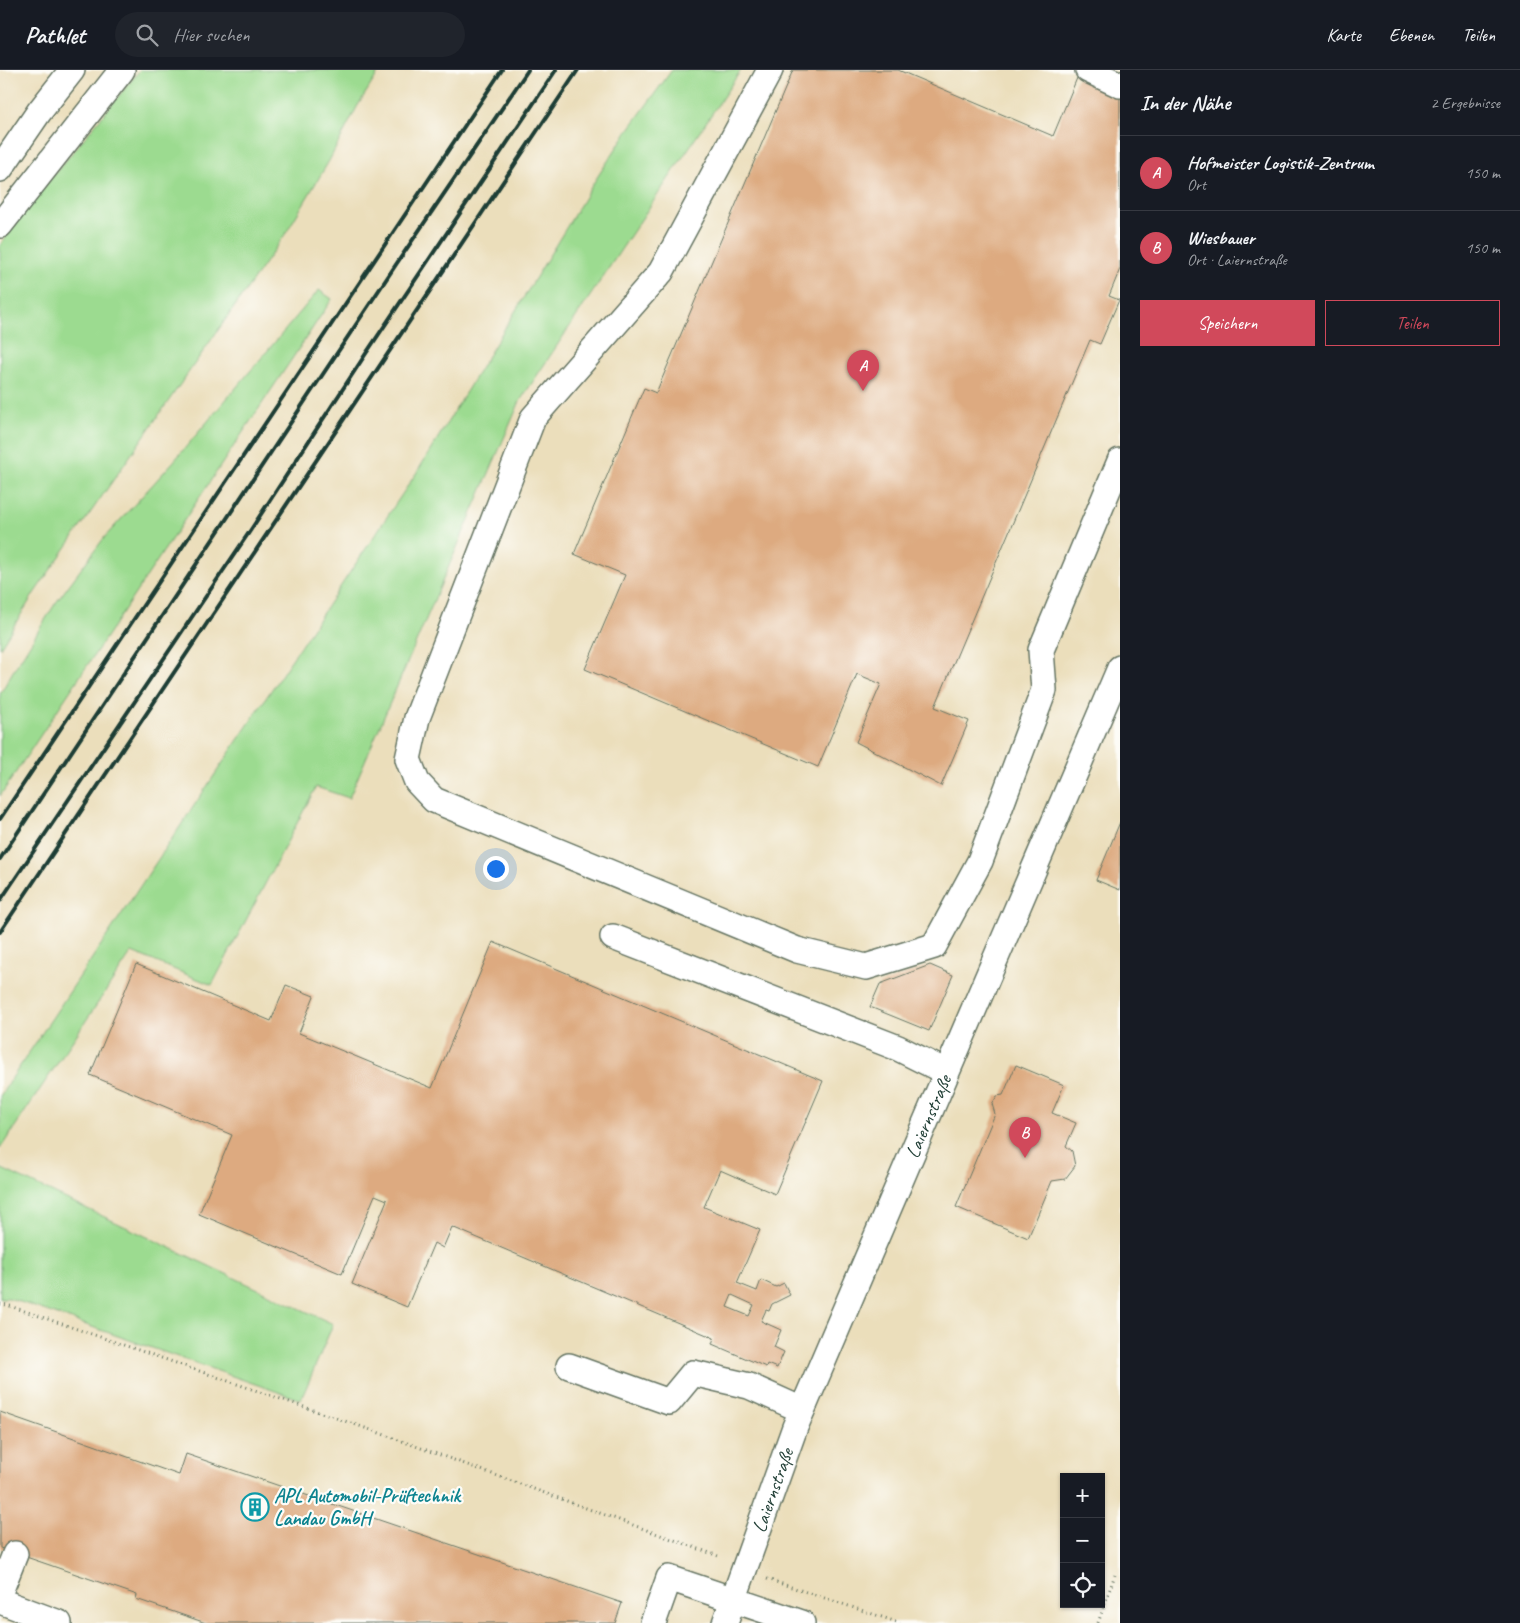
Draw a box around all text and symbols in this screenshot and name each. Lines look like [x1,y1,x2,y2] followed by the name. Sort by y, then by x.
[115,12,465,57] search box
[25,20,85,50] text: Pathlet
[133,21,161,49] icon: search
[173,23,249,47] text: Hier suchen
[1326,24,1361,46] text: Karte
[1389,24,1434,46] text: Ebenen
[1462,24,1495,46] text: Teilen
[1140,90,1230,116] text: In der Nähe
[1431,93,1500,113] text: 2 Ergebnisse
[1187,151,1374,175] text: Hofmeister Logistik-Zentrum
[1152,163,1160,183] text: A
[1466,163,1500,183] text: 150 m
[1187,175,1206,195] text: Ort
[1187,226,1255,250] text: Wiesbauer
[1152,238,1160,258] text: B
[1466,238,1500,258] text: 150 m
[1187,250,1287,270] text: Ort · Laiernstraße
[1140,300,1315,346] button: Speichern
[1325,300,1500,346] button: Teilen
[847,350,879,391] pin: A
[483,856,509,882] your location
[900,1070,958,1162] street label: Laiernstraße
[1009,1117,1041,1158] pin: B
[746,1444,800,1536] street label: Laiernstraße
[1060,1473,1105,1608] map controls
[1060,1473,1105,1518] button: +
[274,1483,462,1531] place label: APL Automobil-Prüftechnik Landau GmbH
[240,1492,270,1522] building icon: APL Automobil-Prüftechnik Landau GmbH
[1060,1518,1105,1563] button: −
[1060,1563,1105,1608] button: locate

